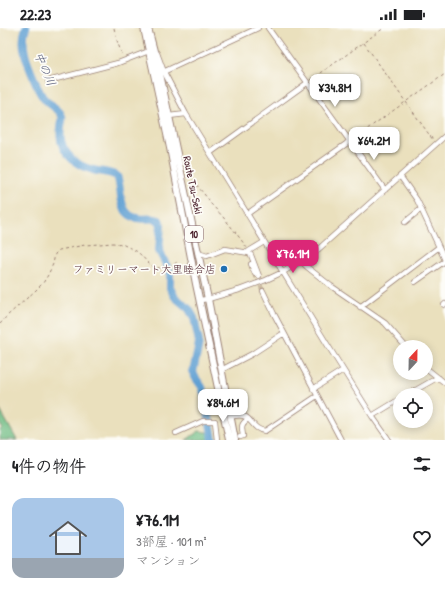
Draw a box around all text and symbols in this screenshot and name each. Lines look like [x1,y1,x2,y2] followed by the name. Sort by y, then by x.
[20,4,51,25] text: 22:23
[31,49,60,89] water label: 中の川
[302,74,368,108] pin: ¥34.8M
[319,78,351,96] text: ¥34.8M
[341,127,407,161] pin: ¥64.2M
[358,131,390,149] text: ¥64.2M
[180,155,206,215] street label: Route Tsu-Seki
[185,226,203,242] road number: 10
[260,240,326,274] pin: ¥76.1M
[277,244,309,262] text: ¥76.1M
[73,262,216,276] place label: ファミリーマート大里睦合店
[219,264,229,274] marker: ファミリーマート大里睦合店
[393,340,433,380] north arrow
[393,340,433,428] map controls
[393,388,433,428] button: locate
[190,389,256,423] pin: ¥84.6M
[207,393,239,411] text: ¥84.6M
[411,453,433,475] icon: filters
[12,454,86,477] text: 4件の物件
[136,508,179,531] text: ¥76.1M
[44,514,92,562] icon: home
[411,527,433,549] icon: heart
[136,532,207,550] text: 3部屋 · 101 m²
[136,551,200,569] text: マンション

